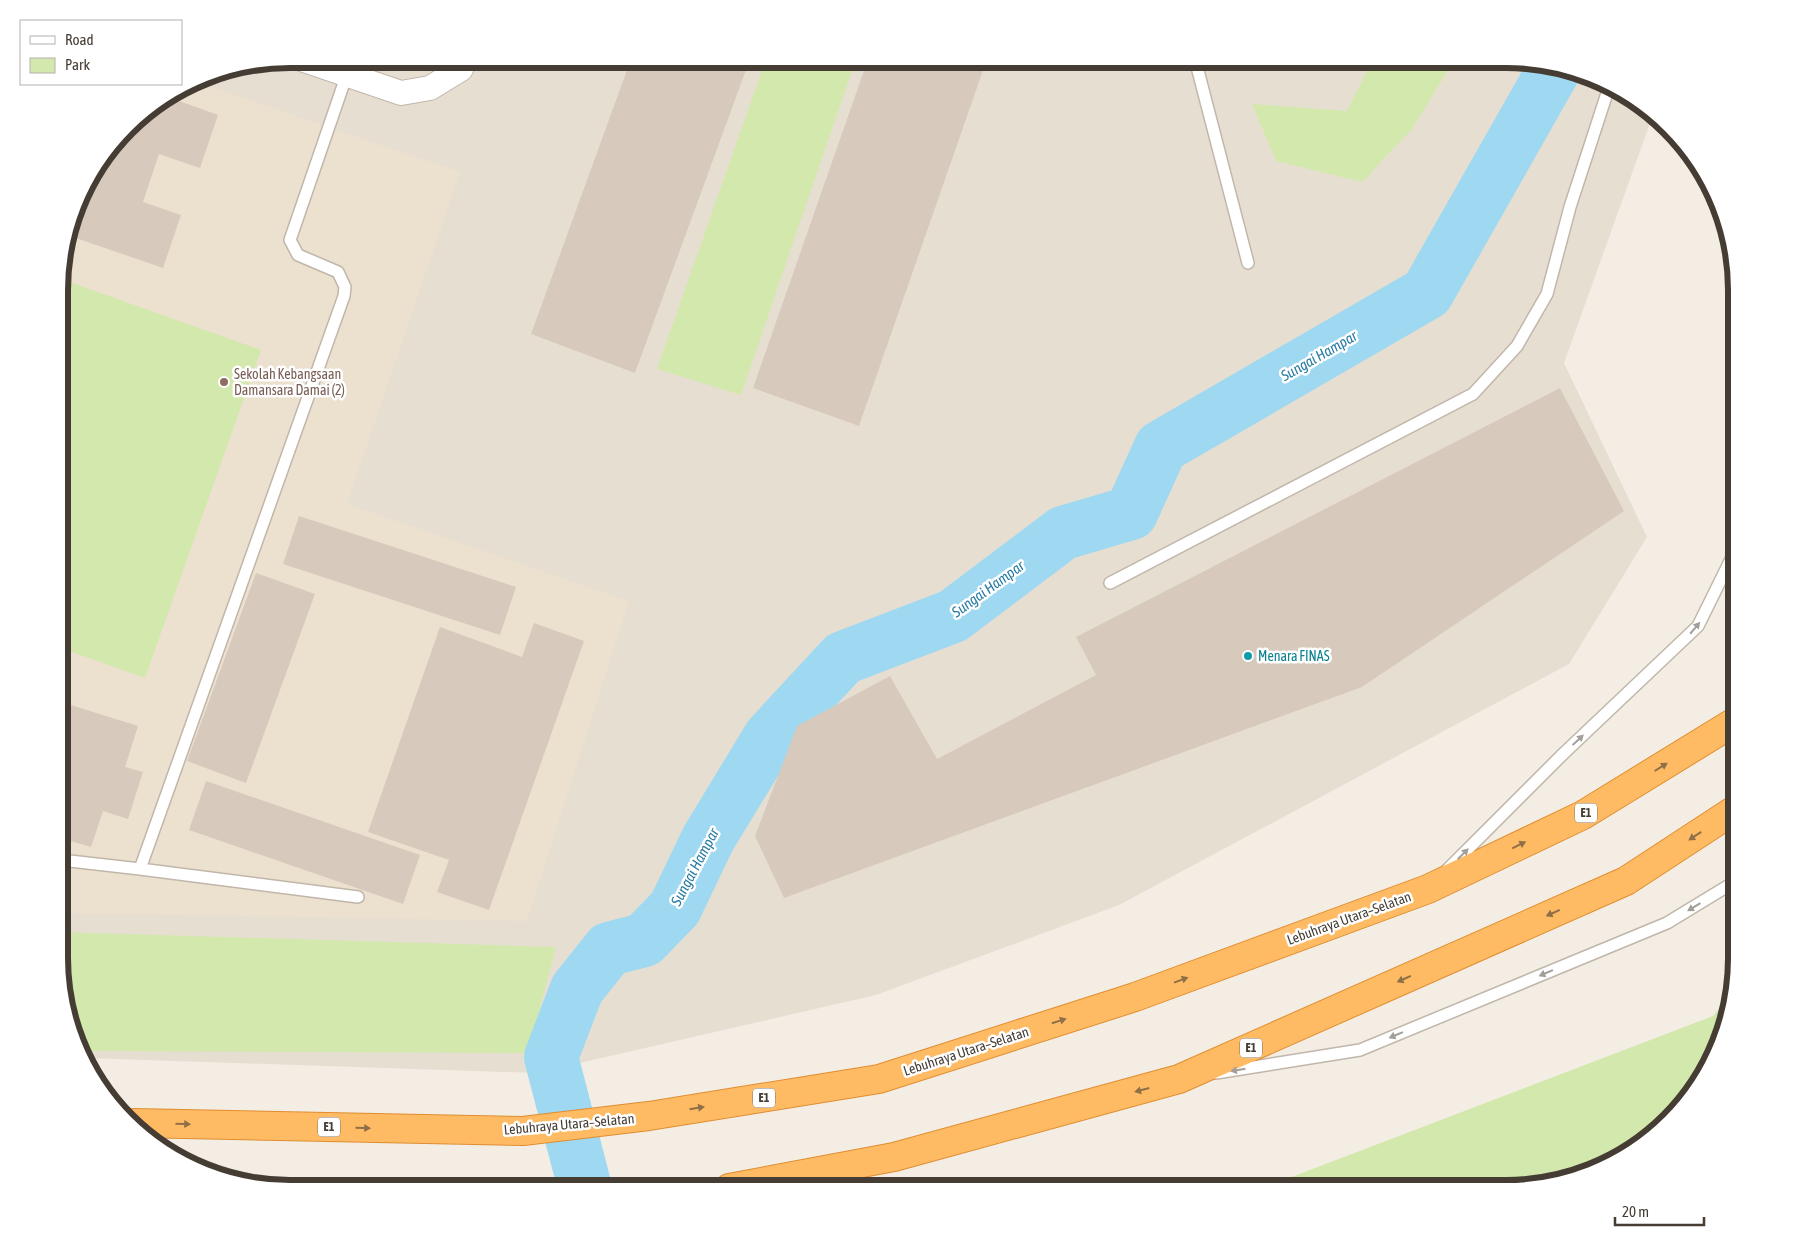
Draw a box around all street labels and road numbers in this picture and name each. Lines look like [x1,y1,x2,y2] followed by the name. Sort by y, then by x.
[1575,804,1597,822] road number: E1
[1285,888,1413,948] street label: Lebuhraya Utara–Selatan
[901,1023,1031,1079] street label: Lebuhraya Utara–Selatan
[1240,1038,1262,1058] road number: E1
[753,1088,775,1108] road number: E1
[503,1110,635,1138] street label: Lebuhraya Utara–Selatan
[318,1118,340,1136] road number: E1

